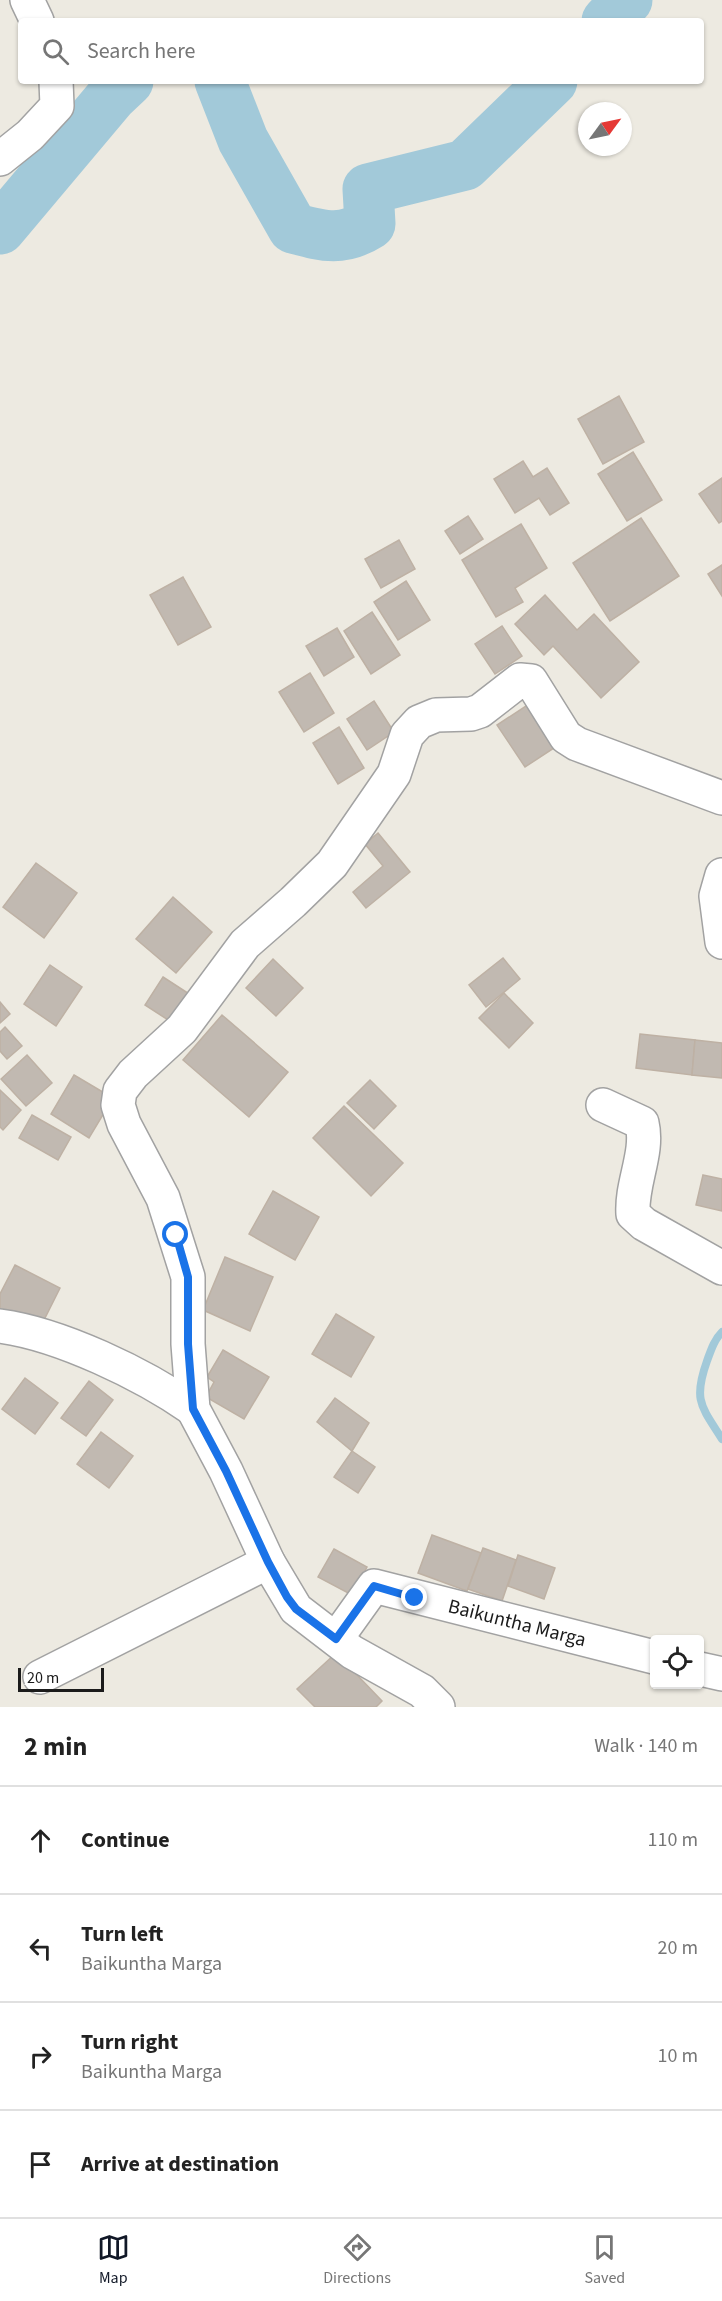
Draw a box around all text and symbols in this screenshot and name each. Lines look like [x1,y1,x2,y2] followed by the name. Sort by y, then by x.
[18,18,704,84] search box
[39,35,72,68] icon: search
[87,35,195,67] text: Search here
[578,102,632,156] north arrow
[162,1221,188,1247] route start
[401,1584,427,1610] route end
[445,1592,589,1654] street label: Baikuntha Marga
[650,1635,704,1689] map controls
[650,1635,704,1689] button: locate
[18,1665,104,1692] scale bar
[27,1667,59,1689] text: 20 m
[24,1728,87,1765] text: 2 min
[594,1732,698,1760] text: Walk · 140 m
[24,1824,57,1857] icon: ahead
[81,1824,170,1856] text: Continue
[648,1826,698,1854] text: 110 m
[81,1918,163,1950] text: Turn left
[24,1932,57,1965] icon: left
[658,1934,698,1962] text: 20 m
[81,1950,222,1978] text: Baikuntha Marga
[81,2026,178,2058] text: Turn right
[24,2040,57,2073] icon: right
[658,2042,698,2070] text: 10 m
[81,2058,222,2086] text: Baikuntha Marga
[24,2148,57,2181] icon: arrive
[81,2148,279,2180] text: Arrive at destination
[97,2231,130,2289] tab: Map
[323,2231,391,2289] tab: Directions
[584,2231,625,2289] tab: Saved

